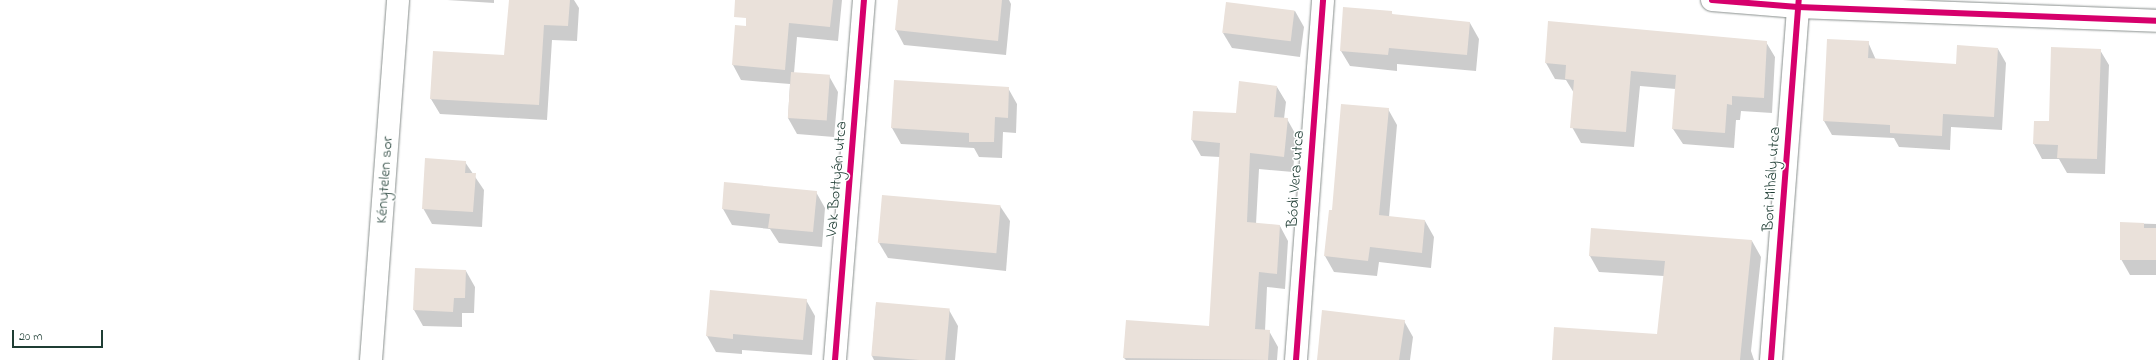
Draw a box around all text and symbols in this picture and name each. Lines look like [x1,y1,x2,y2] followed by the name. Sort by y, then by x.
[822,120,852,238] street label: Vak Bottyán utca
[1759,126,1785,232] street label: Bori Mihály utca
[1283,130,1309,228] street label: Bódi Vera utca
[372,136,398,224] street label: Kénytelen sor
[14,322,105,348] scale bar
[19,328,42,346] text: 20 m

